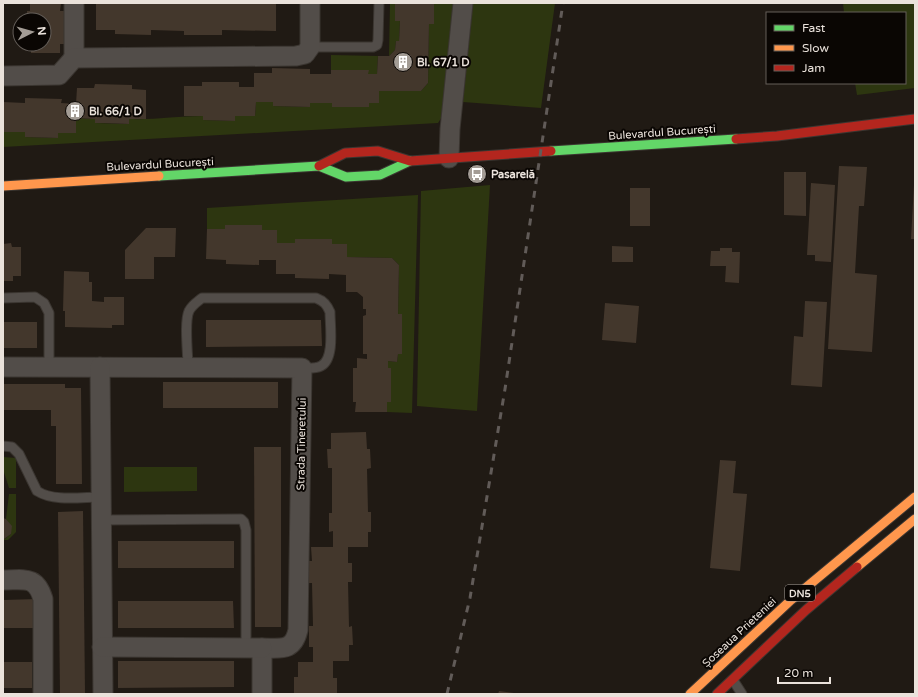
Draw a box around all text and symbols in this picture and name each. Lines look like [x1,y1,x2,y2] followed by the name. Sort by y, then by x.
[12,12,52,52] north arrow
[766,12,906,84] legend
[802,21,826,35] text: Fast
[35,26,48,36] text: N
[802,41,829,55] text: Slow
[392,51,414,73] building icon: Bl. 67/1 D
[417,56,469,69] place label: Bl. 67/1 D
[802,61,825,75] text: Jam
[64,100,86,122] building icon: Bl. 66/1 D
[89,105,142,118] place label: Bl. 66/1 D
[608,122,716,143] street label: Bulevardul București
[106,155,214,174] street label: Bulevardul București
[466,163,488,185] bus stop icon: Pasarelă
[491,168,535,181] place label: Pasarelă
[294,398,309,490] street label: Strada Tineretului
[785,585,815,601] road number: DN5
[700,595,779,670] street label: Șoseaua Prieteniei
[778,659,830,685] scale bar
[784,666,813,680] text: 20 m

